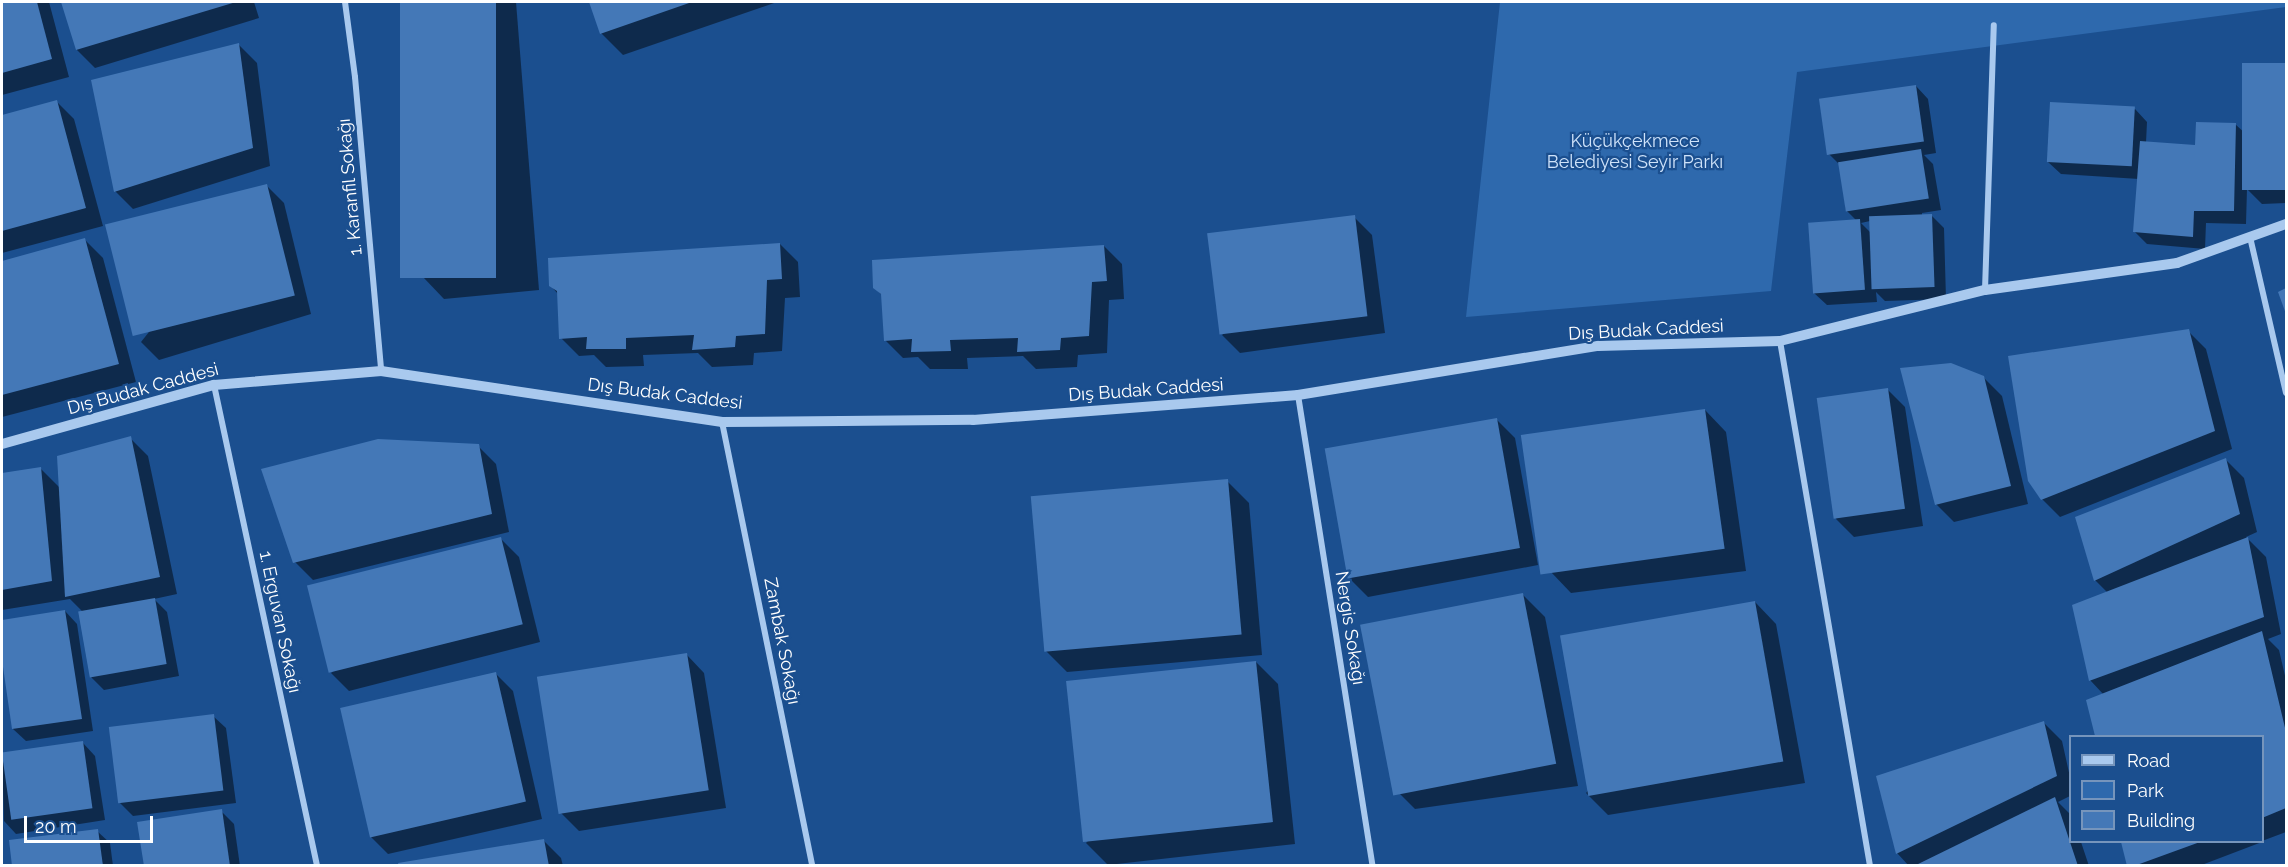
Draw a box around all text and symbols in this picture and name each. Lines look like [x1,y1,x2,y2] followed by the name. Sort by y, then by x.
[333,117,367,257] street label: 1. Karanfil Sokağı
[1547,131,1723,174] park label: Küçükçekmece Belediyesi Seyir Parkı
[1568,315,1724,345] street label: Dış Budak Caddesi
[65,358,221,420] street label: Dış Budak Caddesi
[586,374,744,414] street label: Dış Budak Caddesi
[1068,374,1224,406] street label: Dış Budak Caddesi
[254,549,306,695] street label: 1. Erguvan Sokağı
[1330,570,1370,686] street label: Nergis Sokağı
[759,576,805,706] street label: Zambak Sokağı
[2069,735,2264,843] legend
[2127,750,2170,771] text: Road
[2127,780,2164,801] text: Park
[27,804,156,842] scale bar
[2127,810,2195,831] text: Building
[35,816,77,837] text: 20 m

